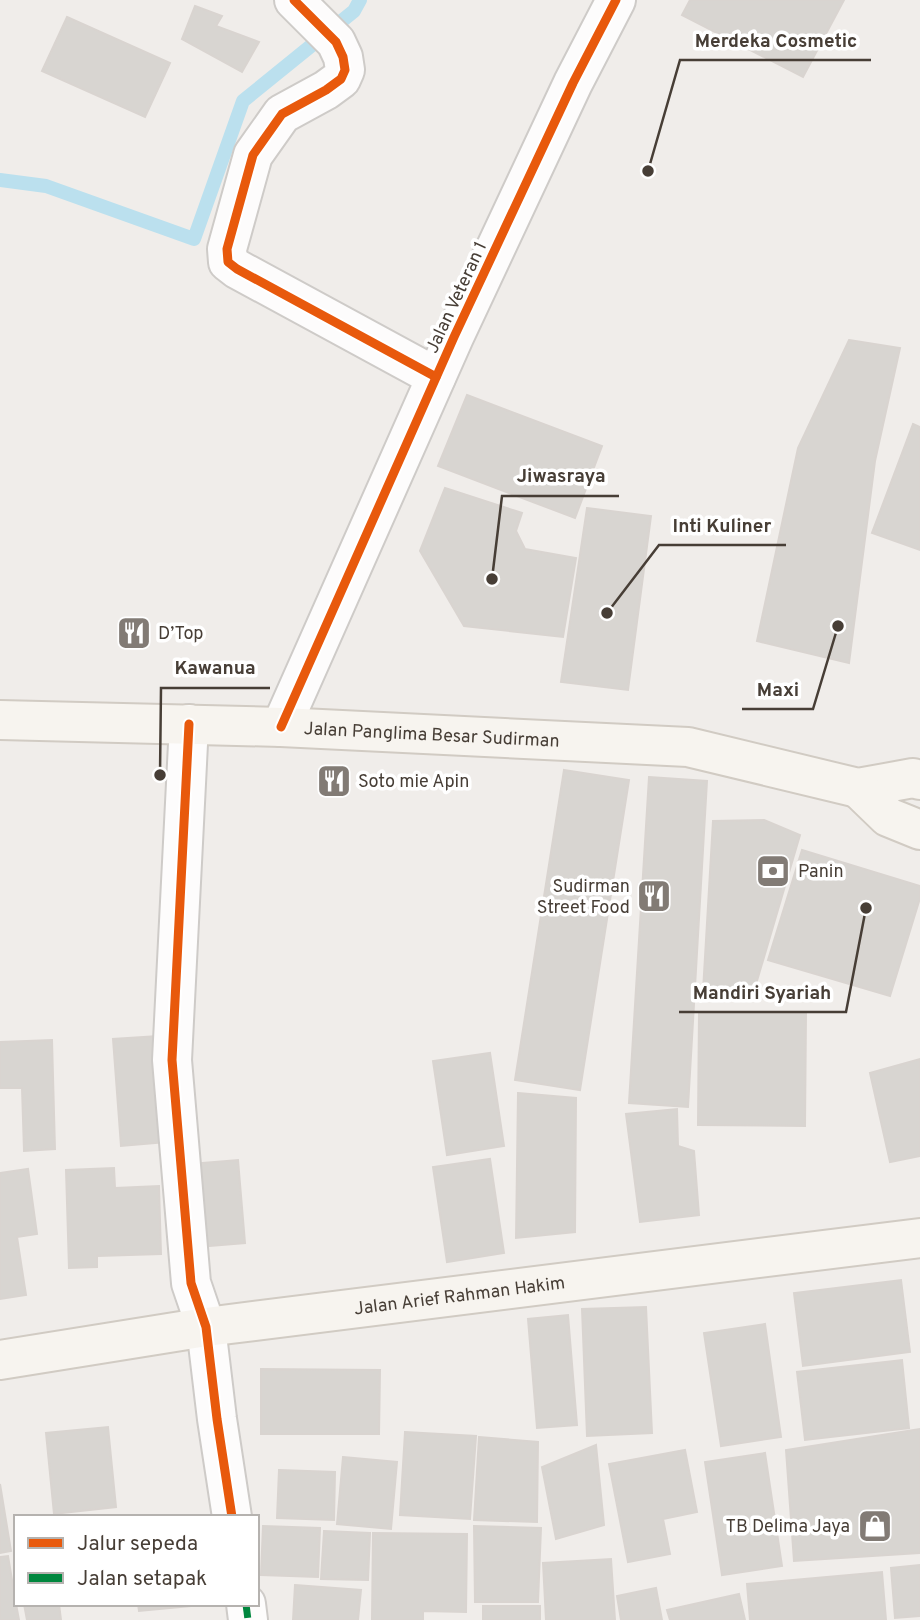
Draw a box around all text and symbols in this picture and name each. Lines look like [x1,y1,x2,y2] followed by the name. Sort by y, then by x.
[680,20,871,60] callout: Merdeka Cosmetic
[695,30,857,54] text: Merdeka Cosmetic
[421,238,493,357] street label: Jalan Veteran 1
[502,456,619,496] callout: Jiwasraya
[517,465,606,489] text: Jiwasraya
[659,505,786,545] callout: Inti Kuliner
[673,515,771,539] text: Inti Kuliner
[115,614,153,652] restaurant icon: D’Top
[158,623,204,646] place label: D’Top
[161,648,270,688] callout: Kawanua
[174,657,256,681] text: Kawanua
[742,669,813,709] callout: Maxi
[757,679,799,703] text: Maxi
[303,718,560,754] street label: Jalan Panglima Besar Sudirman
[315,762,353,800] restaurant icon: Soto mie Apin
[358,771,469,794] place label: Soto mie Apin
[754,852,792,890] bank icon: Panin
[798,861,844,884] place label: Panin
[537,876,630,920] place label: Sudirman Street Food
[635,877,673,915] restaurant icon: Sudirman Street Food
[679,972,846,1012] callout: Mandiri Syariah
[693,982,831,1006] text: Mandiri Syariah
[353,1272,567,1321] street label: Jalan Arief Rahman Hakim
[856,1507,894,1545] shop icon: TB Delima Jaya
[14,1515,259,1606] legend
[726,1516,850,1539] place label: TB Delima Jaya
[77,1531,198,1558] text: Jalur sepeda
[77,1566,207,1593] text: Jalan setapak

